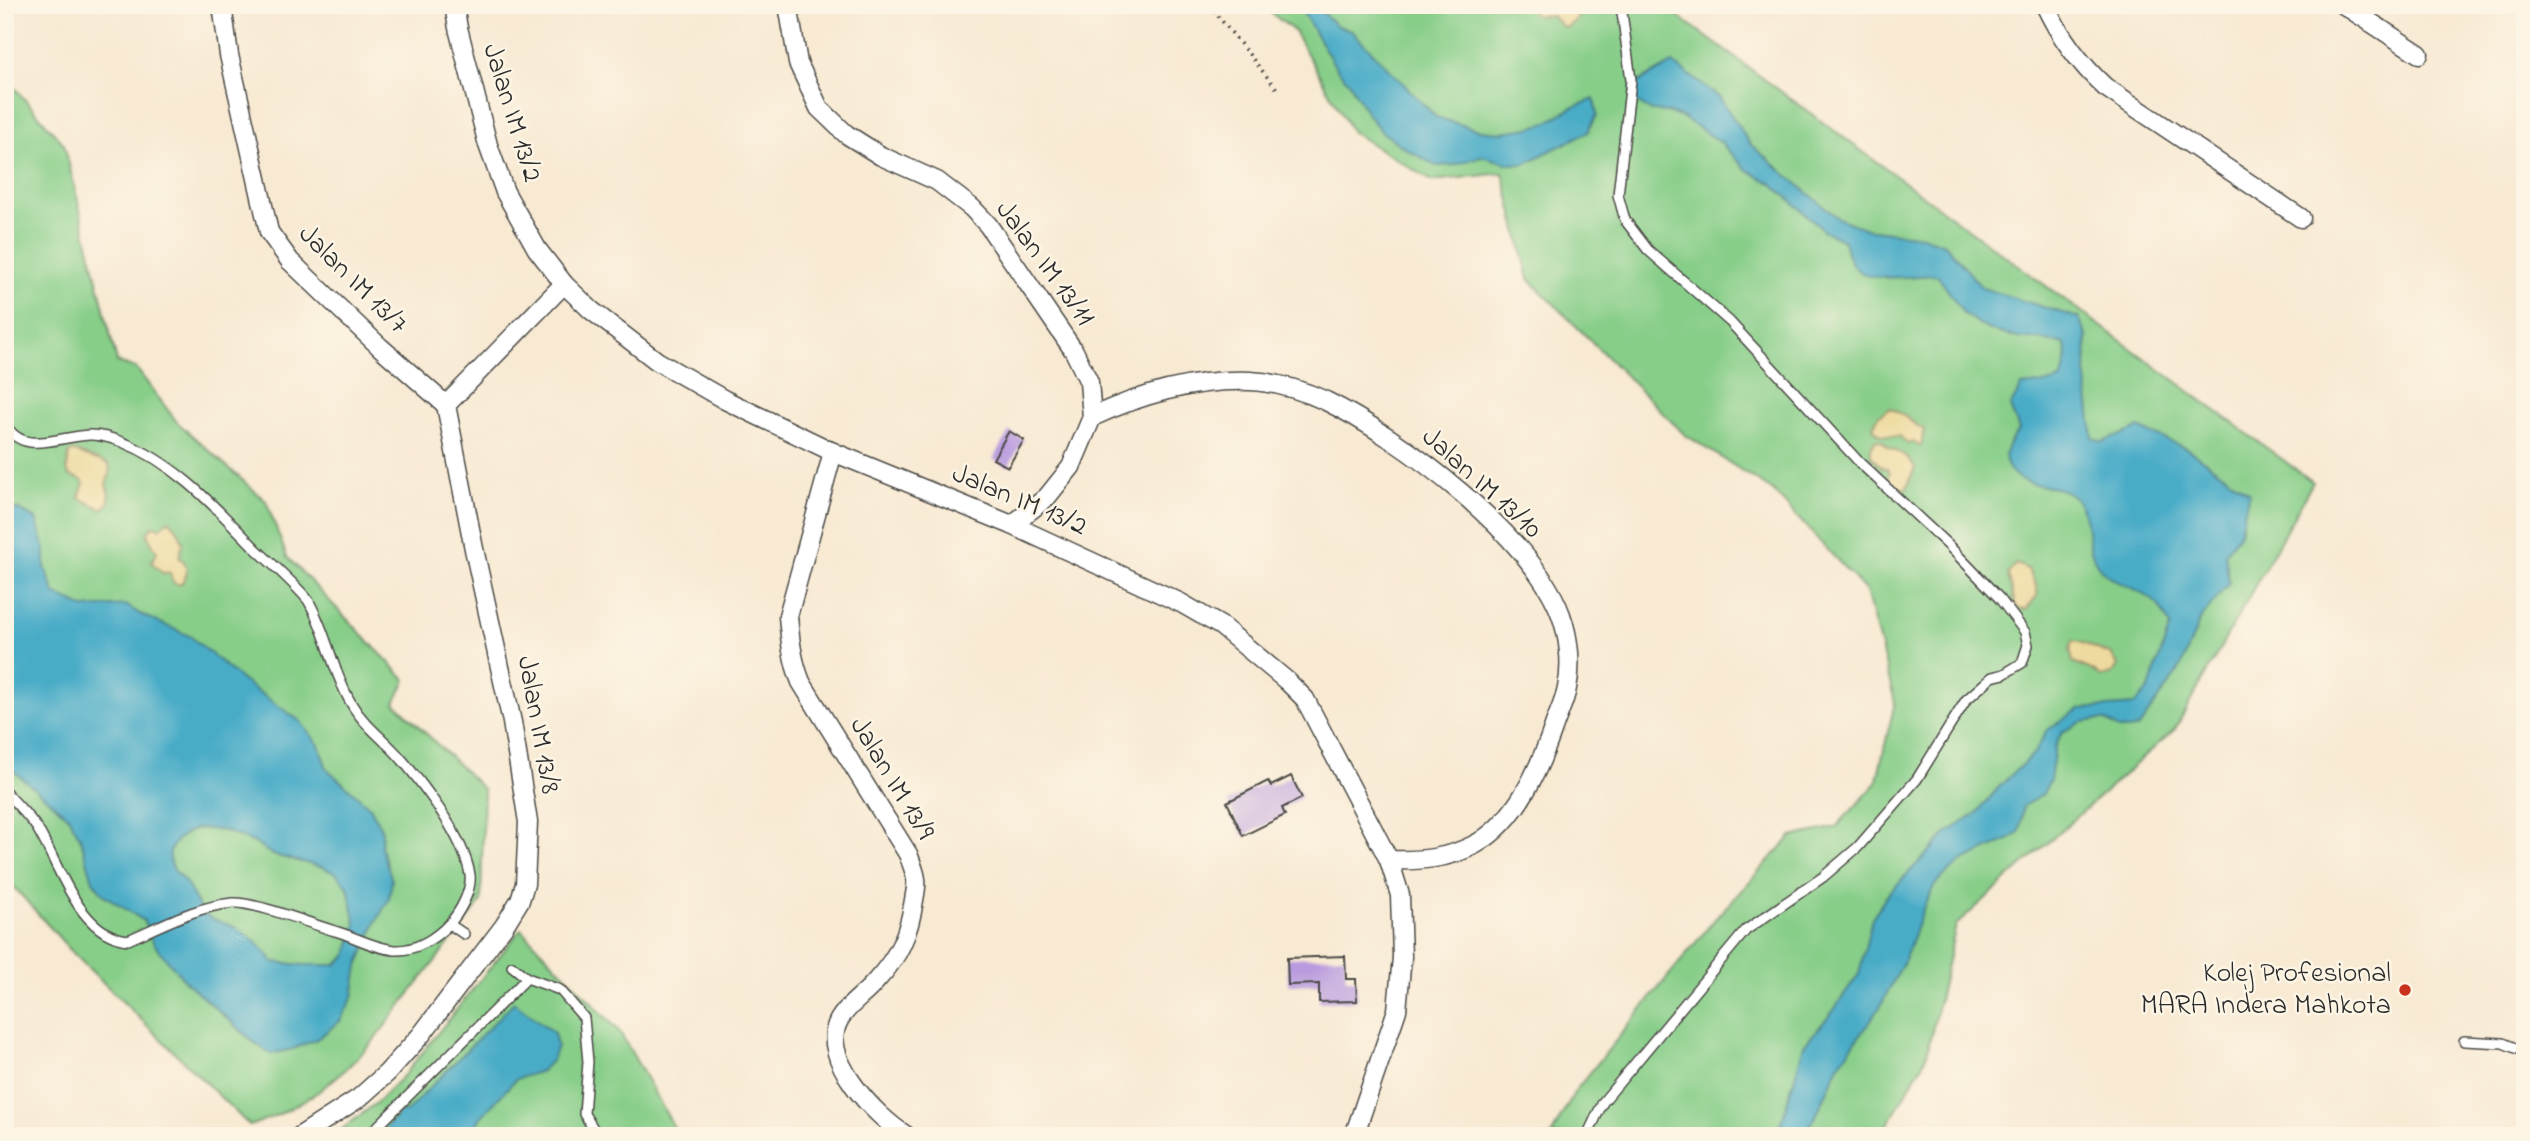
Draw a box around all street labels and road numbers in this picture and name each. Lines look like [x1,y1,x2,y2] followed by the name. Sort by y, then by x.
[470,39,552,187] street label: Jalan IM 13/2
[984,193,1104,336] street label: Jalan IM 13/11
[288,216,417,345] street label: Jalan IM 13/7
[1411,419,1551,549] street label: Jalan IM 13/10
[945,454,1093,548] street label: Jalan IM 13/2
[505,653,569,797] street label: Jalan IM 13/8
[838,709,944,849] street label: Jalan IM 13/9

